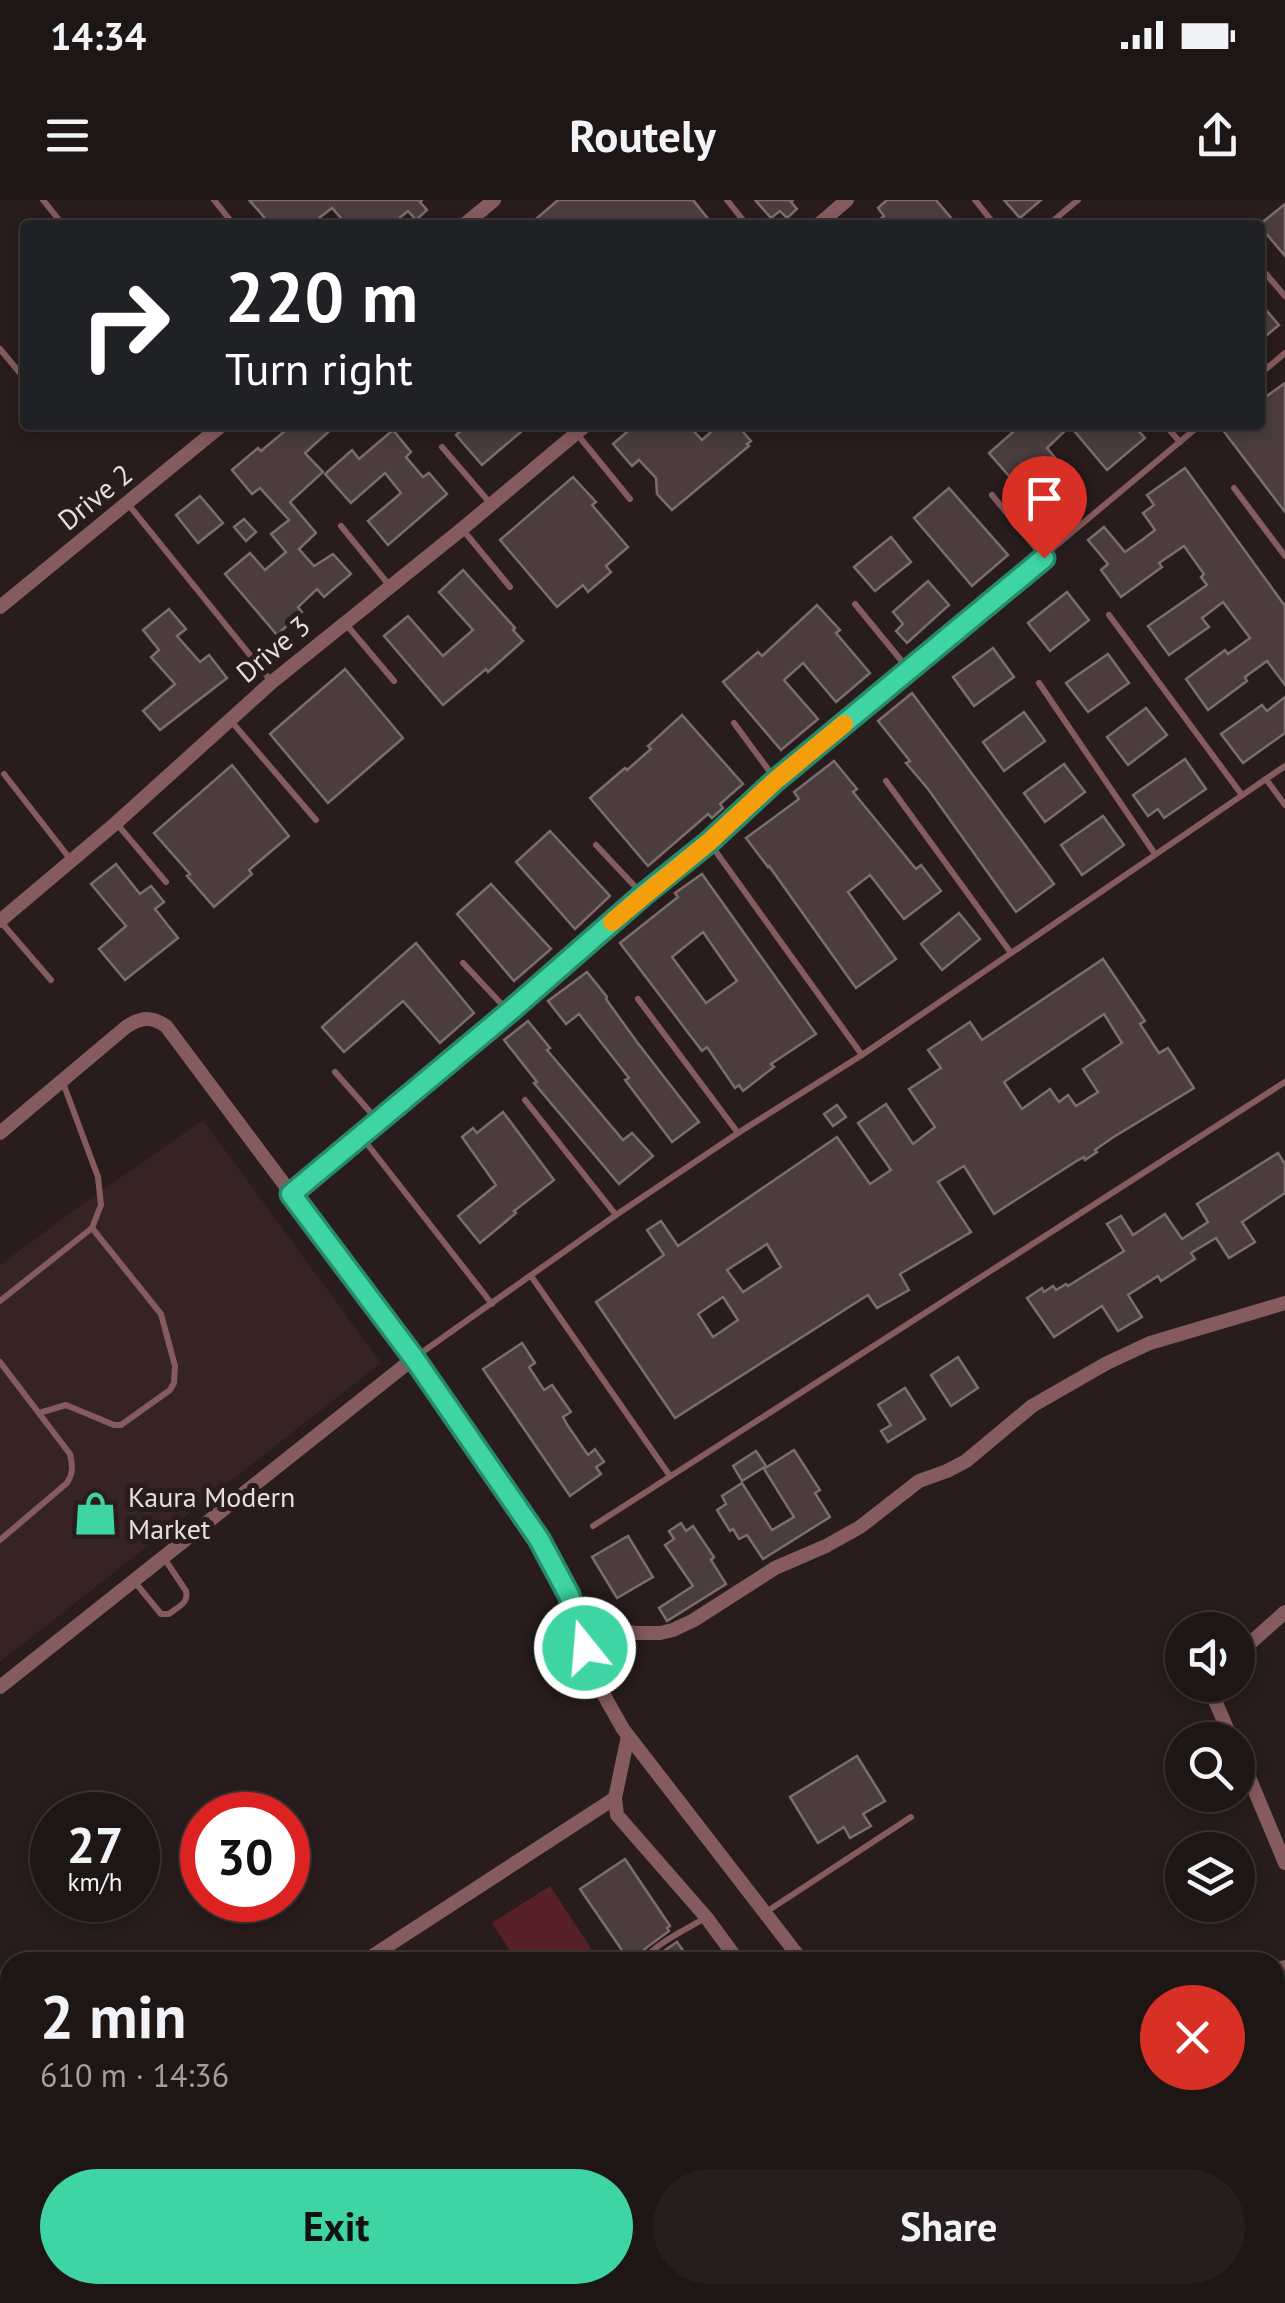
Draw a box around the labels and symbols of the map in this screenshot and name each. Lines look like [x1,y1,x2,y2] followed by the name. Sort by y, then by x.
[50,455,140,538] street label: Drive 2
[1002,456,1087,559] pin
[228,607,317,690] street label: Drive 3
[128,1478,295,1547] place label: Kaura Modern Market
[71,1489,119,1537] shop icon: Kaura Modern Market
[533,1596,637,1700] position arrow
[180,1792,310,1922] speed limit sign: 30

